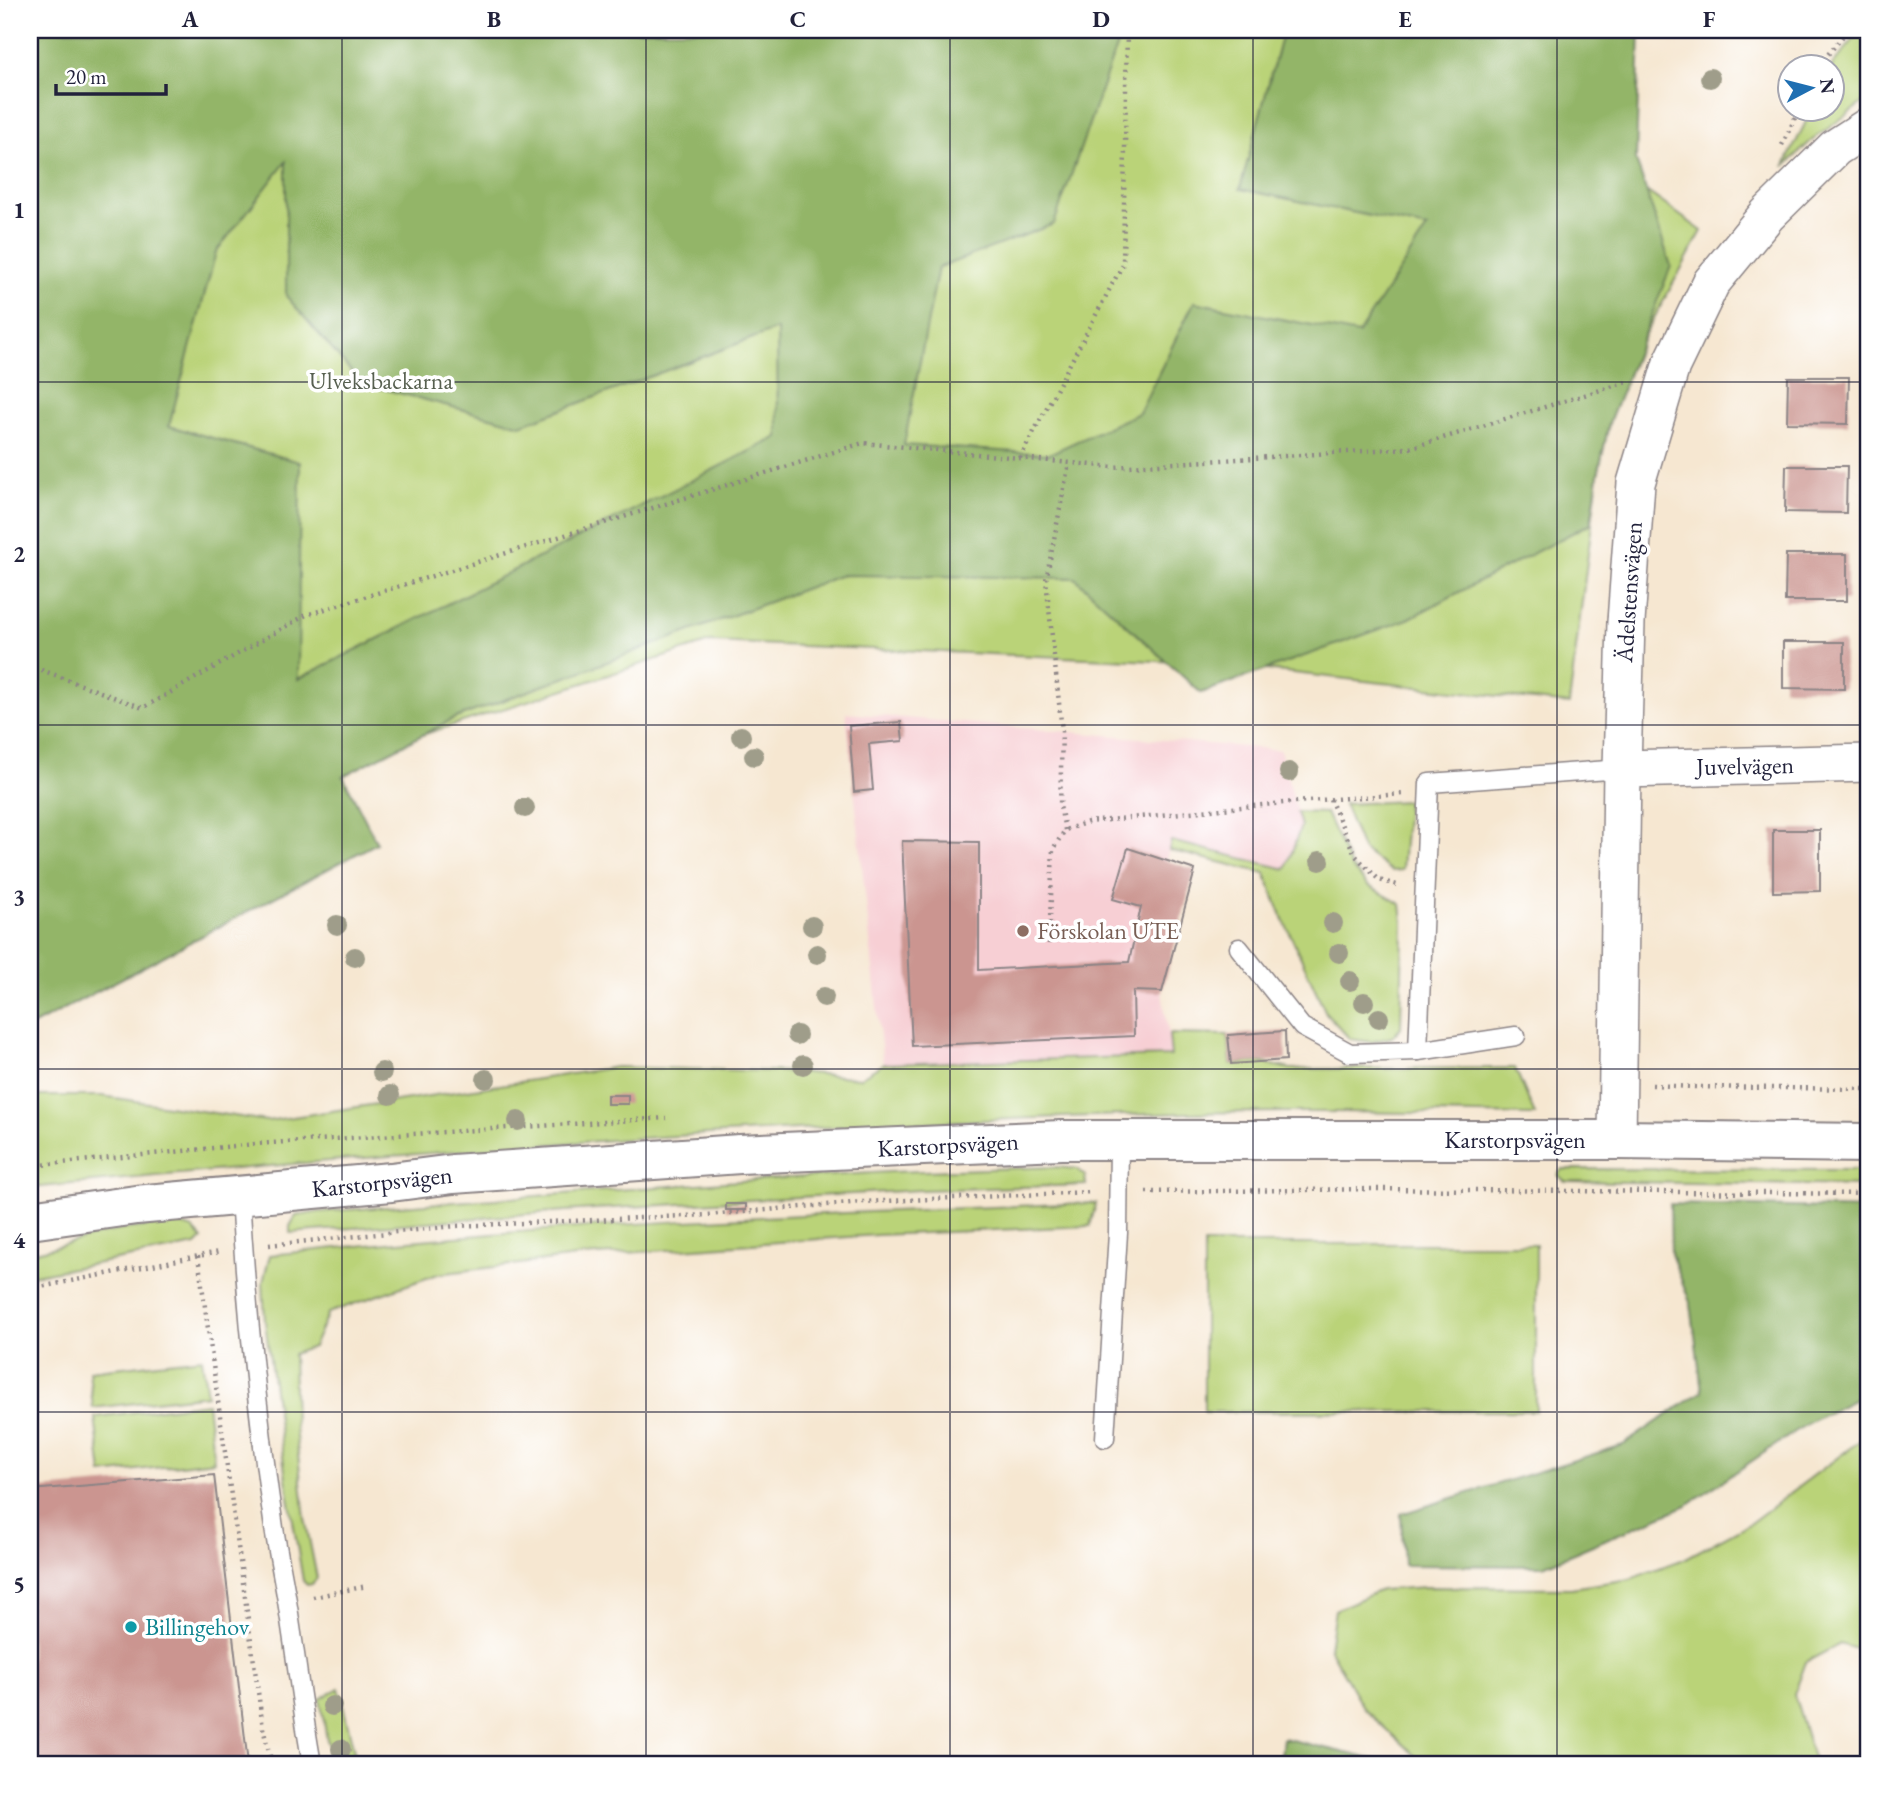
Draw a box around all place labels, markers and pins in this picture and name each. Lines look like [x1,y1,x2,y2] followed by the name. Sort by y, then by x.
[1037,915,1179,946] place label: Förskolan UTE
[1015,923,1031,939] marker: Förskolan UTE
[145,1611,250,1642] place label: Billingehov
[123,1619,139,1635] marker: Billingehov

